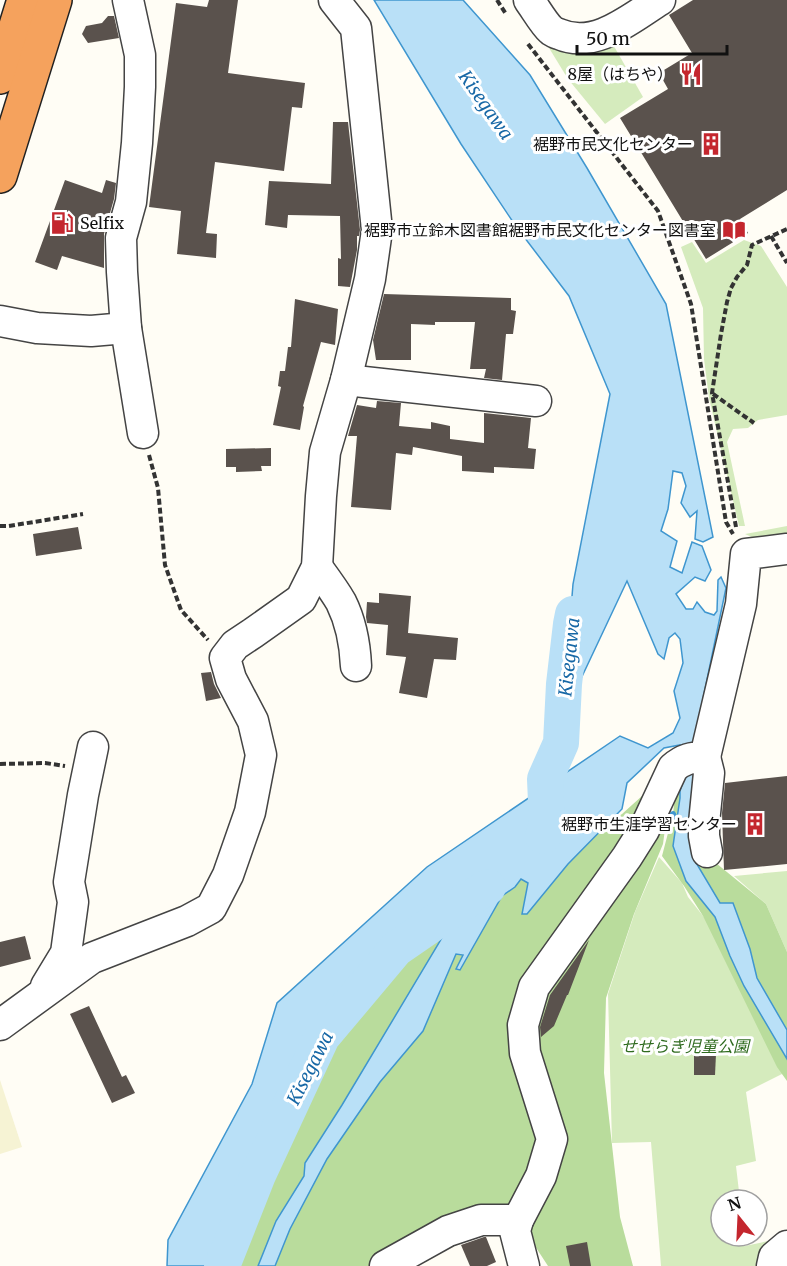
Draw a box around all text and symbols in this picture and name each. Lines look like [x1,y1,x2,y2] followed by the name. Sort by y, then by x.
[577,18,727,56] scale bar
[586,27,630,50] text: 50 m
[678,61,704,87] restaurant icon: 8屋（はちや）
[567,64,673,84] place label: 8屋（はちや）
[453,65,518,144] water label: Kisegawa
[698,131,724,157] building icon: 裾野市民文化センター
[533,134,693,154] place label: 裾野市民文化センター
[49,210,75,236] fuel station icon: Selfix
[80,213,124,233] place label: Selfix
[721,217,747,243] library icon: 裾野市立鈴木図書館裾野市民文化センター図書室
[364,220,716,240] place label: 裾野市立鈴木図書館裾野市民文化センター図書室
[553,616,585,699] water label: Kisegawa
[742,811,768,837] building icon: 裾野市生涯学習センター
[561,814,737,834] place label: 裾野市生涯学習センター
[281,1027,338,1109] water label: Kisegawa
[621,1036,751,1056] park label: せせらぎ児童公園
[709,1188,769,1248] north arrow
[725,1192,744,1215] text: N

